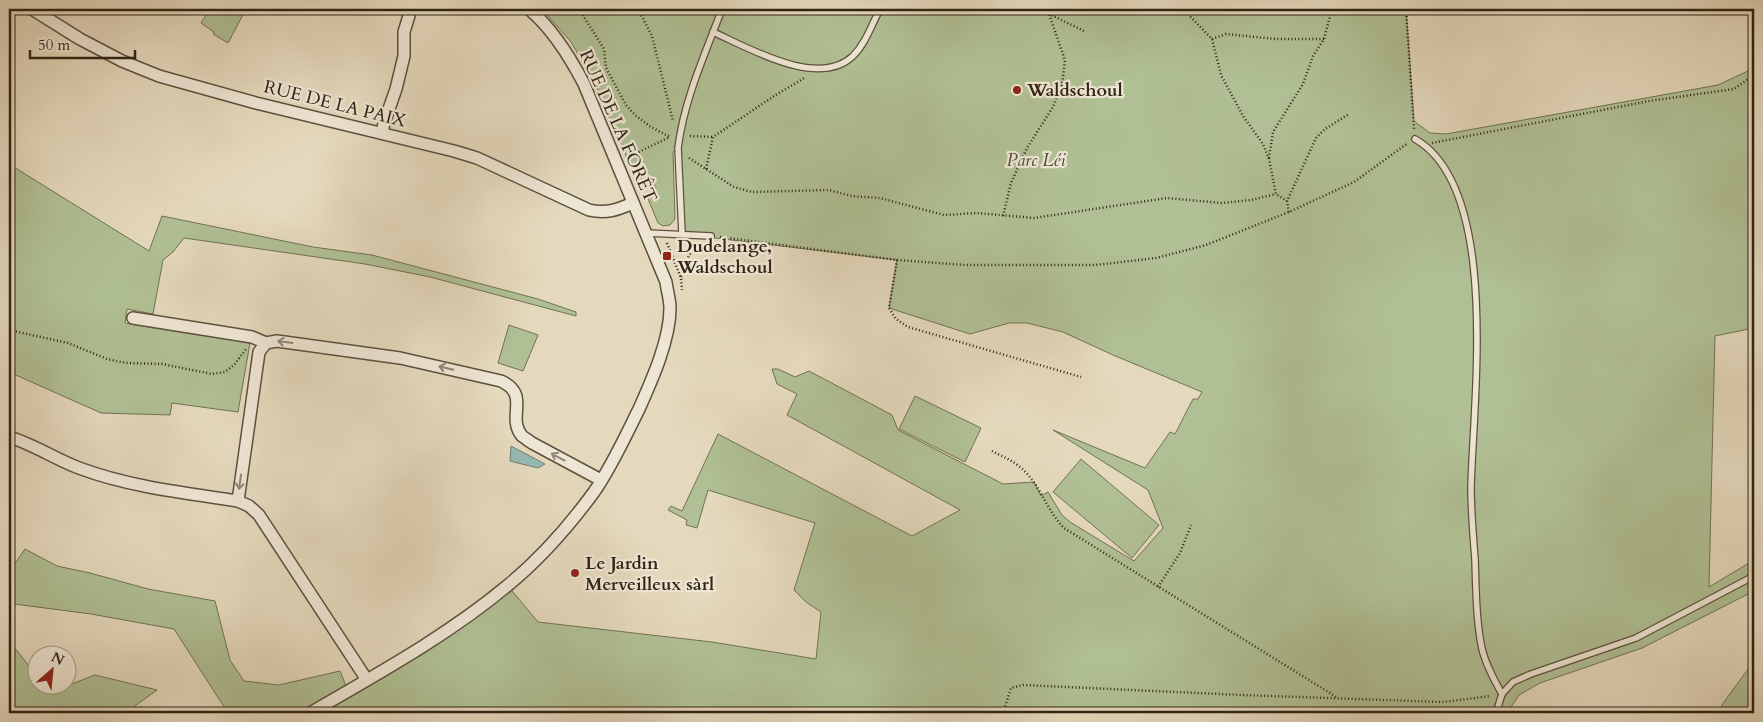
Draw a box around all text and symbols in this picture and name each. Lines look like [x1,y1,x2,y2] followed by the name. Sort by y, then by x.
[30,28,135,60] scale bar
[38,35,70,55] text: 50 m
[573,46,663,206] street label: RUE DE LA FORÊT
[261,74,410,134] street label: RUE DE LA PAIX
[1026,78,1123,103] place label: Waldschoul
[1011,84,1023,96] marker: Waldschoul
[1007,148,1066,173] park label: Parc Léi
[676,234,773,280] place label: Dudelange, Waldschoul
[661,250,673,262] marker: Dudelange, Waldschoul
[278,337,294,347] one-way arrow
[438,363,454,372] one-way arrow
[551,452,566,462] one-way arrow
[235,474,245,490] one-way arrow
[585,551,714,597] place label: Le Jardin Merveilleux sàrl
[569,567,581,579] marker: Le Jardin Merveilleux sàrl
[28,644,78,694] north arrow
[48,648,67,670] text: N

